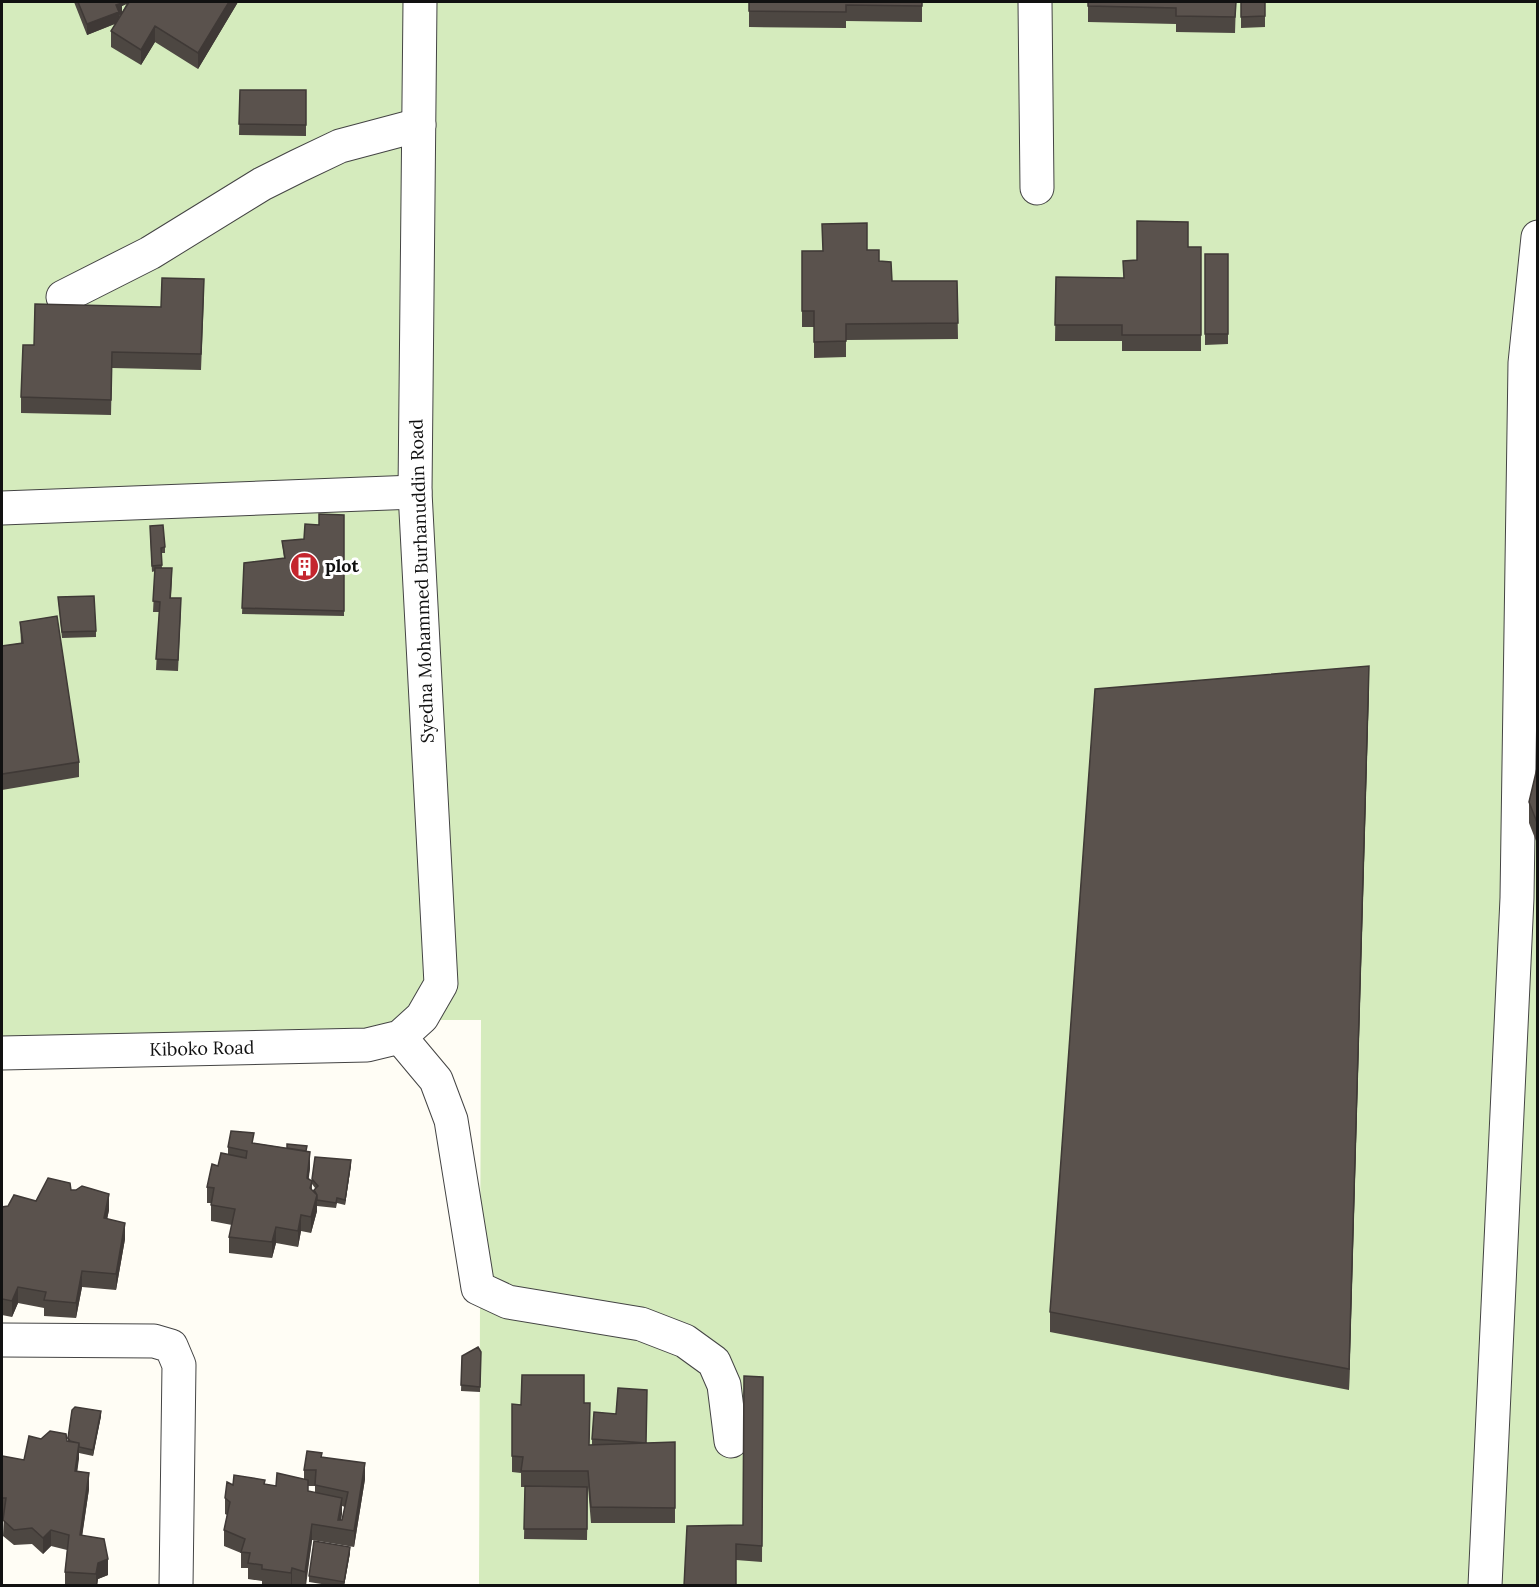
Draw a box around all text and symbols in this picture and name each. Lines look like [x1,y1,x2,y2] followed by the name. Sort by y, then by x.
[404,418,439,744] street label: Syedna Mohammed Burhanuddin Road
[288,550,320,582] building icon: plot
[325,554,360,577] place label: plot
[149,1035,255,1061] street label: Kiboko Road

